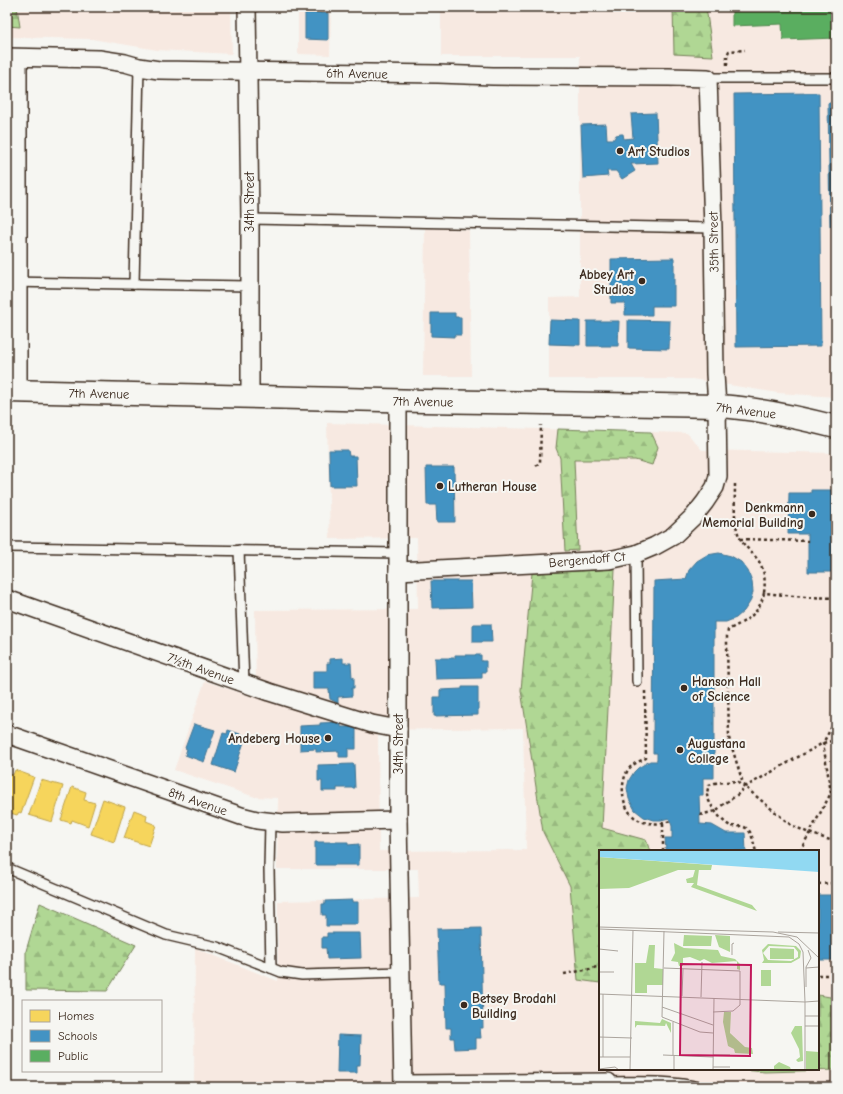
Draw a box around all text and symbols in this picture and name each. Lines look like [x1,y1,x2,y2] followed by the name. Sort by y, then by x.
[326,65,388,82] street label: 6th Avenue
[628,144,690,159] place label: Art Studios
[615,146,625,156] marker: Art Studios
[242,170,257,232] street label: 34th Street
[705,210,722,273] street label: 35th Street
[580,267,635,297] place label: Abbey Art Studios
[637,276,647,286] marker: Abbey Art Studios
[68,385,130,402] street label: 7th Avenue
[392,393,454,410] street label: 7th Avenue
[715,399,777,422] street label: 7th Avenue
[448,479,537,494] place label: Lutheran House
[435,481,445,491] marker: Lutheran House
[702,500,804,530] place label: Denkmann Memorial Building
[807,509,817,519] marker: Denkmann Memorial Building
[548,549,627,570] street label: Bergendoff Ct
[165,649,237,688] street label: 7½th Avenue
[692,674,761,704] place label: Hanson Hall of Science
[679,683,689,693] marker: Hanson Hall of Science
[391,712,406,774] street label: 34th Street
[228,731,321,746] place label: Andeberg House
[323,733,333,743] marker: Andeberg House
[688,736,746,766] place label: Augustana College
[675,745,685,755] marker: Augustana College
[166,784,230,819] street label: 8th Avenue
[599,850,819,1070] inset map
[472,991,556,1021] place label: Betsey Brodahl Building
[22,1000,162,1072] legend
[459,1000,469,1010] marker: Betsey Brodahl Building
[58,1009,94,1023] text: Homes
[58,1029,97,1043] text: Schools
[58,1049,89,1063] text: Public

